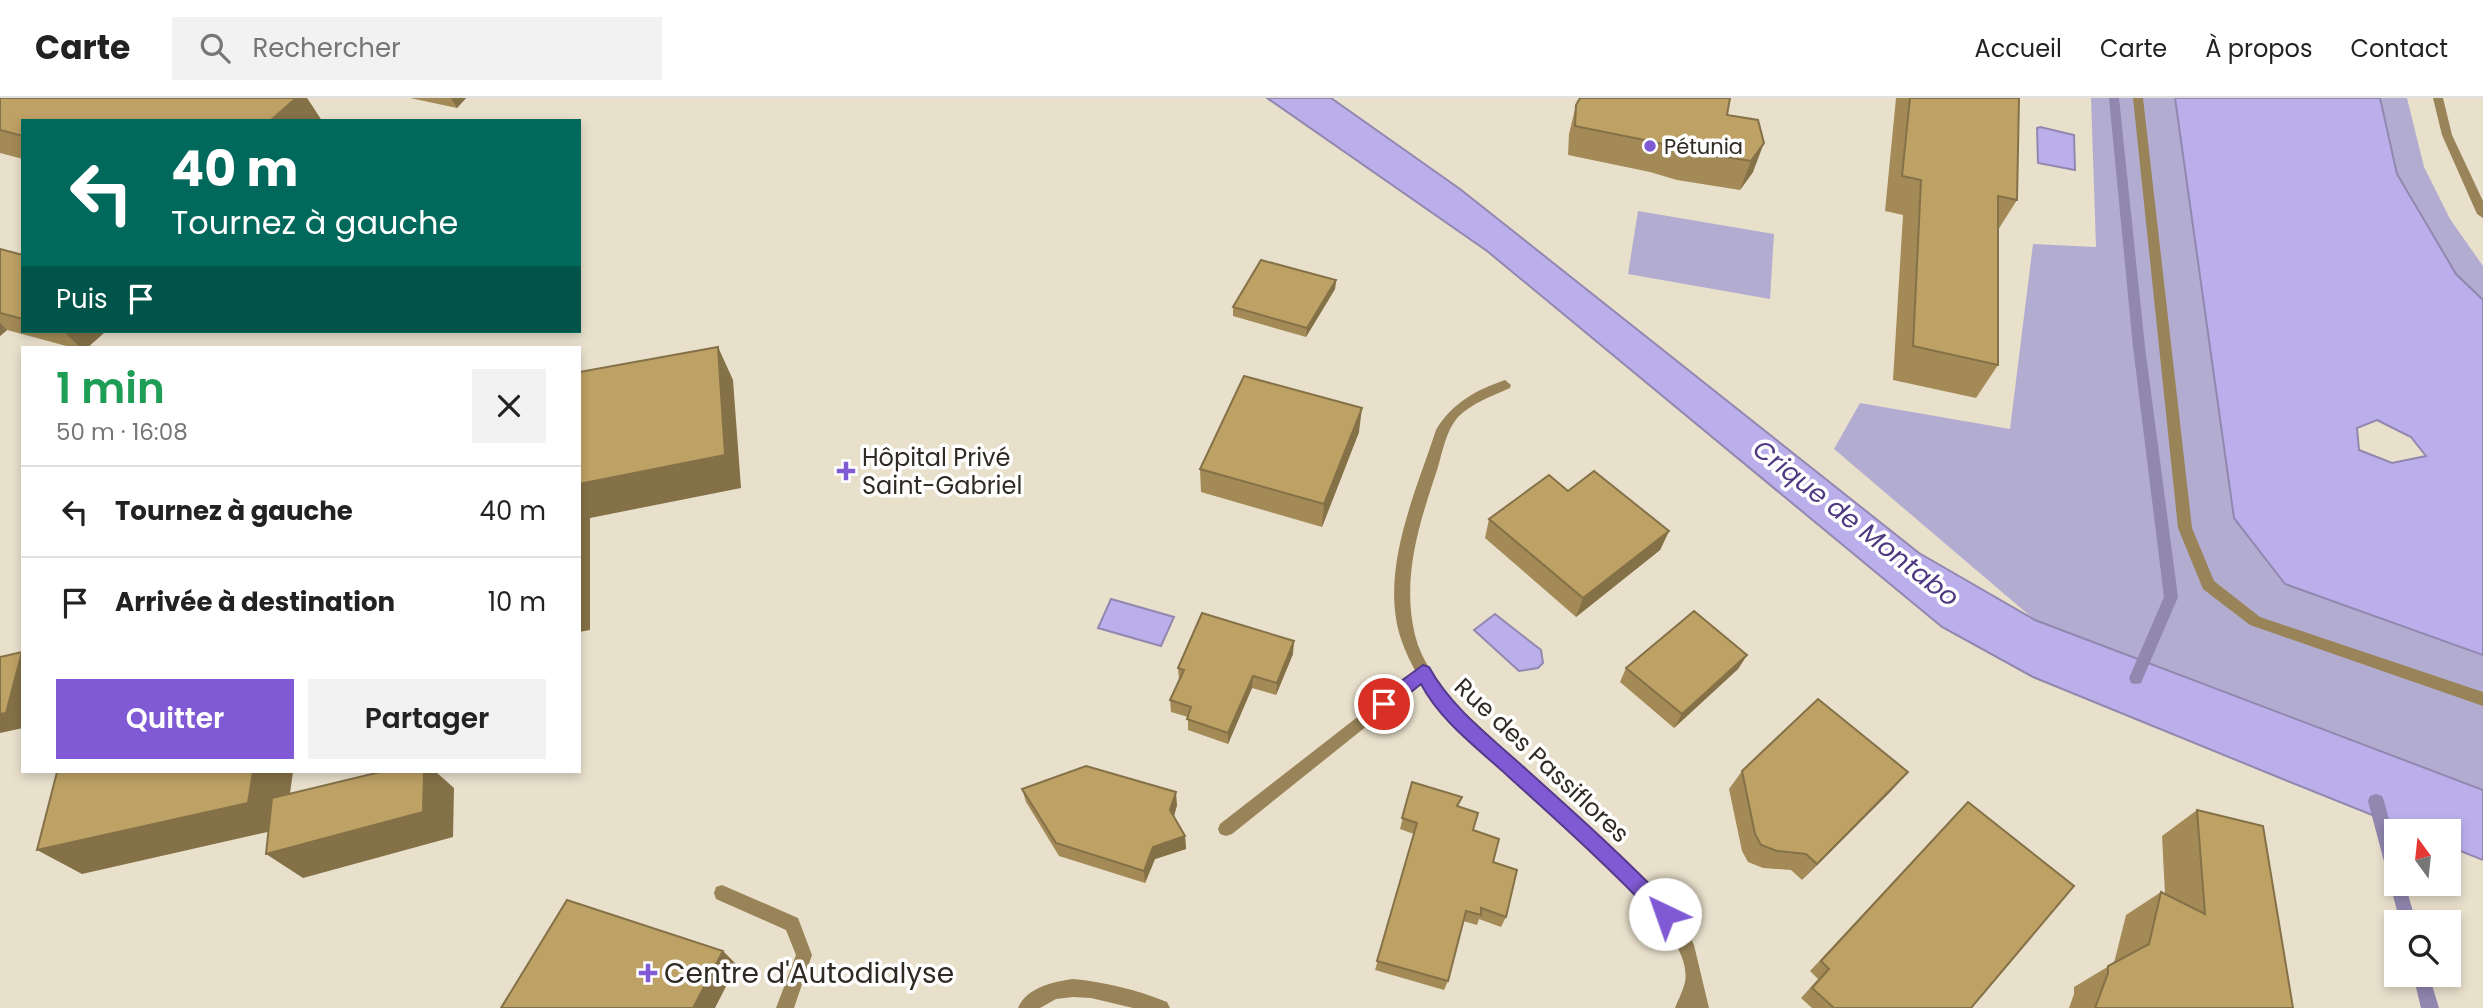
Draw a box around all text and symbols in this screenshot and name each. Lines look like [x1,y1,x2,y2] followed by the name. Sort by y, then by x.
[172,17,662,80] search box
[35,24,130,71] text: Carte
[196,29,234,67] icon: search
[252,30,401,66] text: Rechercher
[1975,32,2062,65] text: Accueil
[2100,32,2167,65] text: Carte
[2205,32,2312,65] text: À propos
[2350,32,2448,65] text: Contact
[1664,132,1743,161] place label: Pétunia
[171,135,298,203] text: 40 m
[1642,138,1658,154] marker: Pétunia
[56,147,147,238] icon: left
[171,200,458,245] text: Tournez à gauche
[122,280,160,318] icon: arrive
[56,281,108,317] text: Puis
[56,359,165,418] text: 1 min
[472,369,546,443] button: close
[56,416,188,448] text: 50 m · 16:08
[1745,431,1967,615] water label: Crique de Montabo
[862,441,1022,502] place label: Hôpital Privé Saint-Gabriel
[836,461,856,481] marker: Hôpital Privé Saint-Gabriel
[56,493,94,531] icon: left
[115,493,353,529] text: Tournez à gauche
[480,493,546,529] text: 40 m
[56,584,94,622] icon: arrive
[115,584,395,620] text: Arrivée à destination
[488,584,546,620] text: 10 m
[1447,670,1637,850] street label: Rue des Passiflores
[1354,674,1414,734] pin
[56,679,294,759] button: Quitter
[308,679,546,759] button: Partager
[1365,685,1403,723] icon: arrive
[2384,819,2460,896] north arrow
[2384,819,2461,987] map controls
[1628,877,1702,951] position arrow
[2384,910,2461,987] button: search
[664,954,954,993] place label: Centre d'Autodialyse
[638,963,658,983] marker: Centre d'Autodialyse

